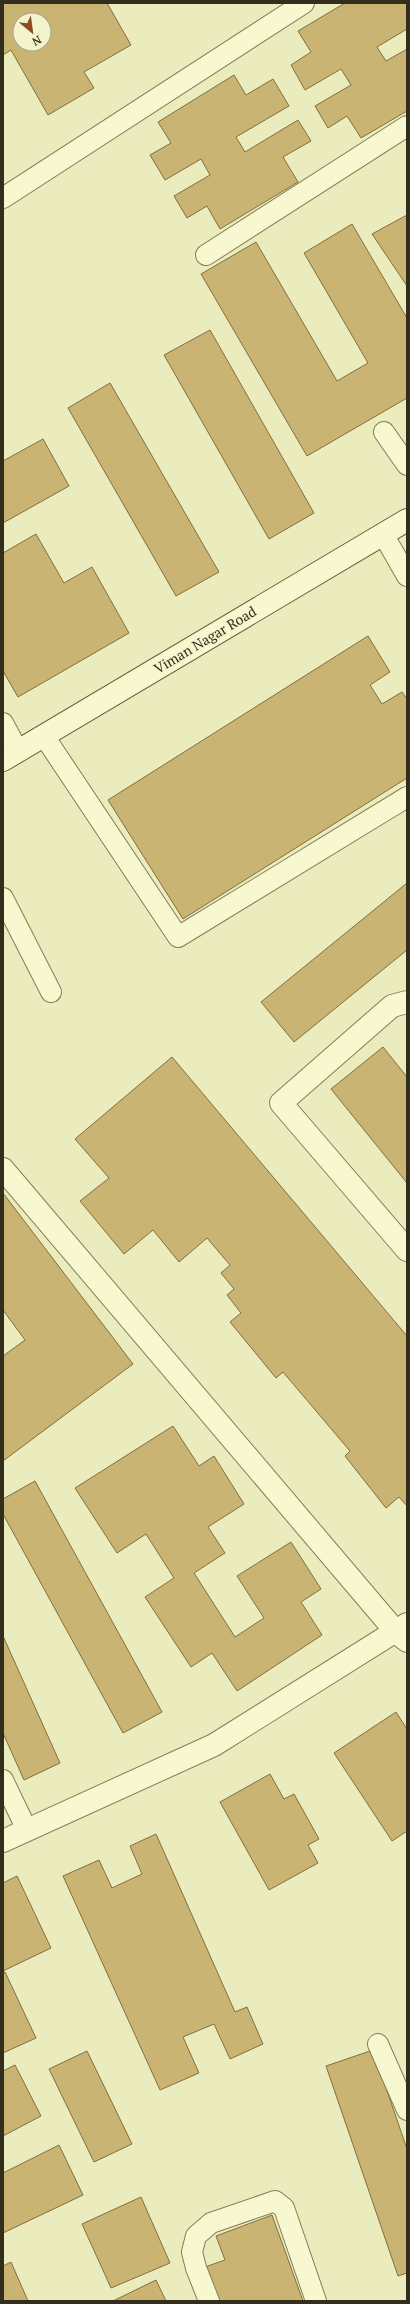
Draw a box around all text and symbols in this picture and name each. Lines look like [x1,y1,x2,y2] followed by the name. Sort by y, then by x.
[12,12,52,52] north arrow
[29,33,44,49] text: N
[150,601,260,678] street label: Viman Nagar Road

